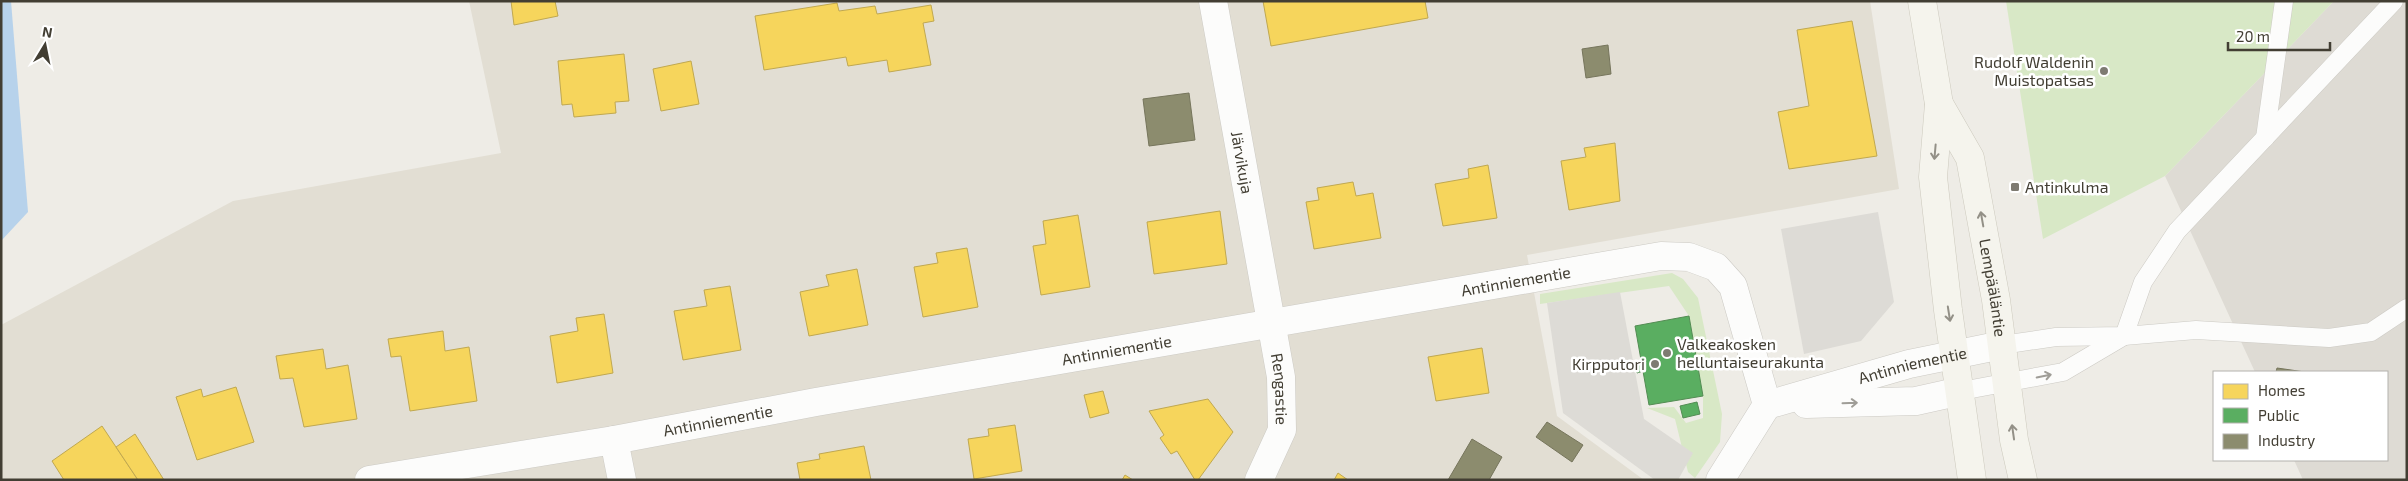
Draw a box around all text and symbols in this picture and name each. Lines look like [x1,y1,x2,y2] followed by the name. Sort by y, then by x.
[20,20,70,70] north arrow
[2228,20,2330,52] scale bar
[41,22,54,41] text: N
[2236,27,2270,45] text: 20 m
[1974,52,2094,89] place label: Rudolf Waldenin Muistopatsas
[2098,65,2110,77] marker: Rudolf Waldenin Muistopatsas
[1228,129,1258,195] street label: Järvikuja
[1930,144,1939,160] one-way arrow
[2025,177,2108,196] place label: Antinkulma
[2009,181,2021,193] marker: Antinkulma
[1976,212,1986,228] one-way arrow
[1976,237,2011,338] street label: Lempääläntie
[1459,262,1572,299] street label: Antinniementie
[1944,306,1954,322] one-way arrow
[1060,331,1173,368] street label: Antinniementie
[1677,334,1824,371] place label: Valkeakosken helluntaiseurakunta
[1856,342,1968,387] street label: Antinniementie
[1661,347,1673,359] marker: Valkeakosken helluntaiseurakunta
[1268,351,1292,425] street label: Rengastie
[1572,354,1645,373] place label: Kirpputori
[1649,358,1661,370] marker: Kirpputori
[2035,371,2051,381] one-way arrow
[2213,371,2388,461] legend
[2258,381,2305,399] text: Homes
[1842,398,1858,408] one-way arrow
[662,400,774,440] street label: Antinniementie
[2258,406,2299,424] text: Public
[2008,424,2018,440] one-way arrow
[2258,431,2315,449] text: Industry

